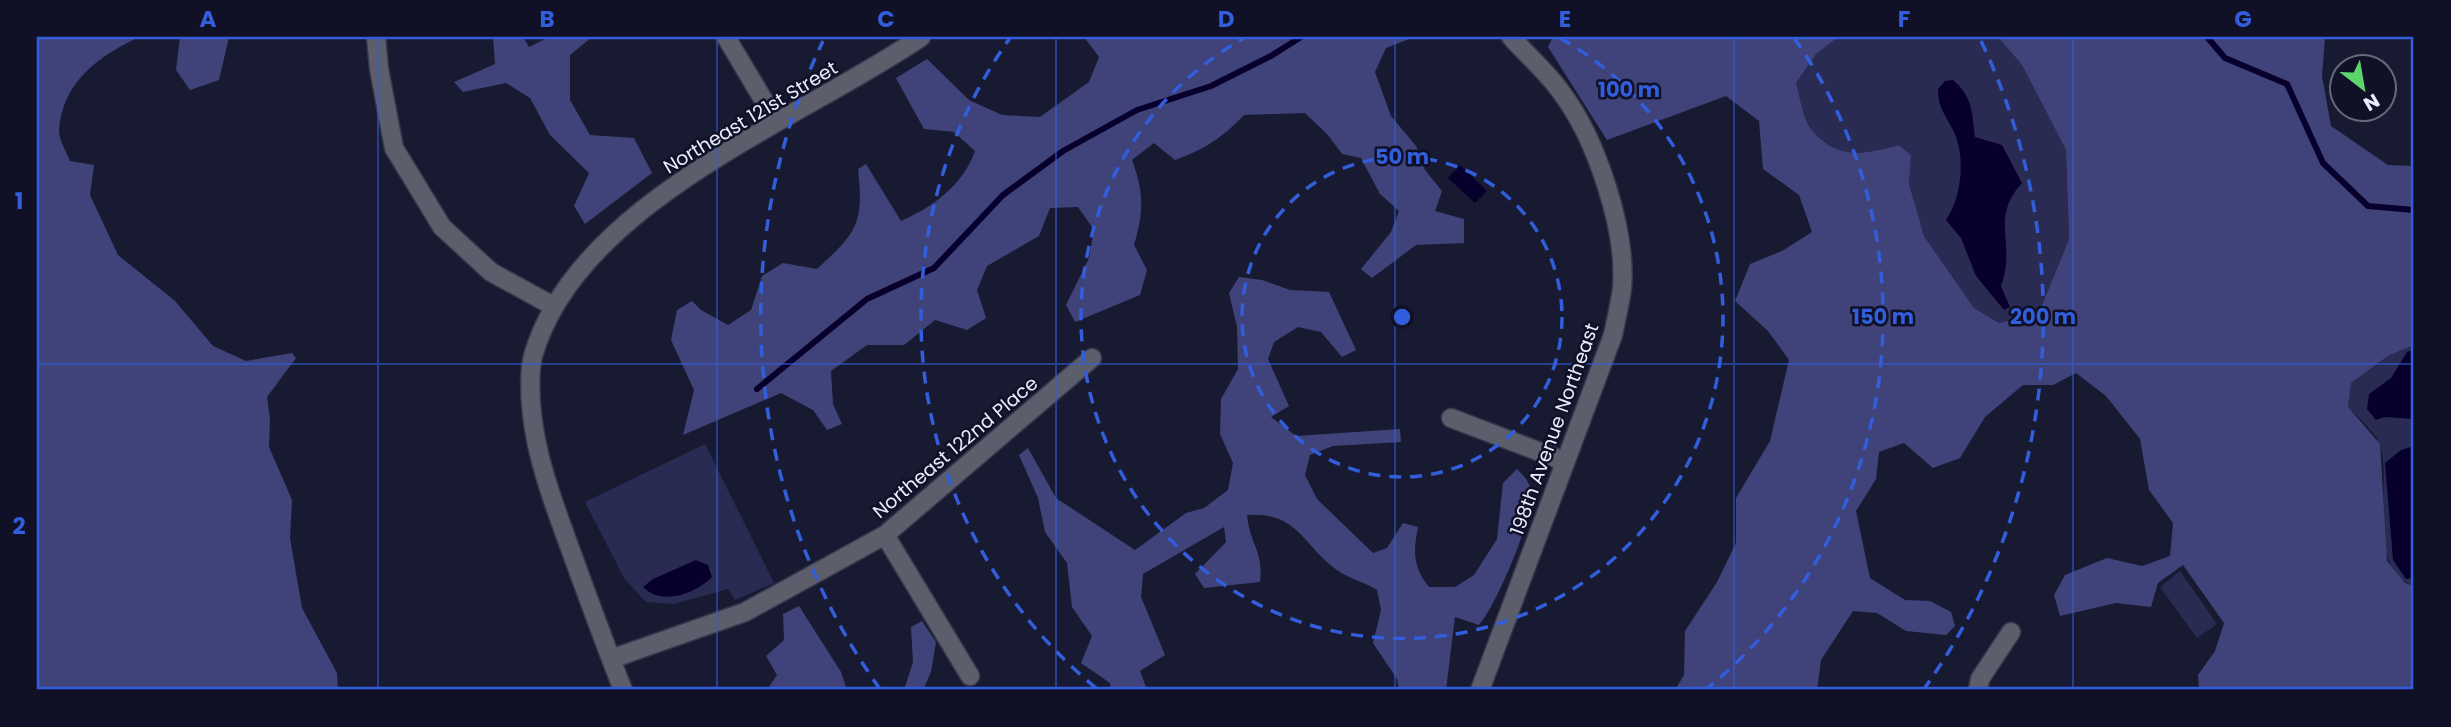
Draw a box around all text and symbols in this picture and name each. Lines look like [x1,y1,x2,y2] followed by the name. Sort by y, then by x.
[200,3,217,35] text: A
[539,3,555,35] text: B
[877,3,895,35] text: C
[1218,3,1234,35] text: D
[1559,3,1571,35] text: E
[1898,3,1910,35] text: F
[2234,3,2252,35] text: G
[2328,52,2398,122] north arrow
[658,55,842,180] street label: Northeast 121st Street
[1598,75,1660,104] text: 100 m
[2358,87,2385,117] text: N
[1375,142,1429,171] text: 50 m
[15,185,23,217] text: 1
[1852,302,1914,331] text: 150 m
[2010,302,2076,331] text: 200 m
[1390,305,1414,329] centre of rings
[1504,319,1605,539] street label: 198th Avenue Northeast
[867,370,1044,525] street label: Northeast 122nd Place
[12,510,26,542] text: 2

